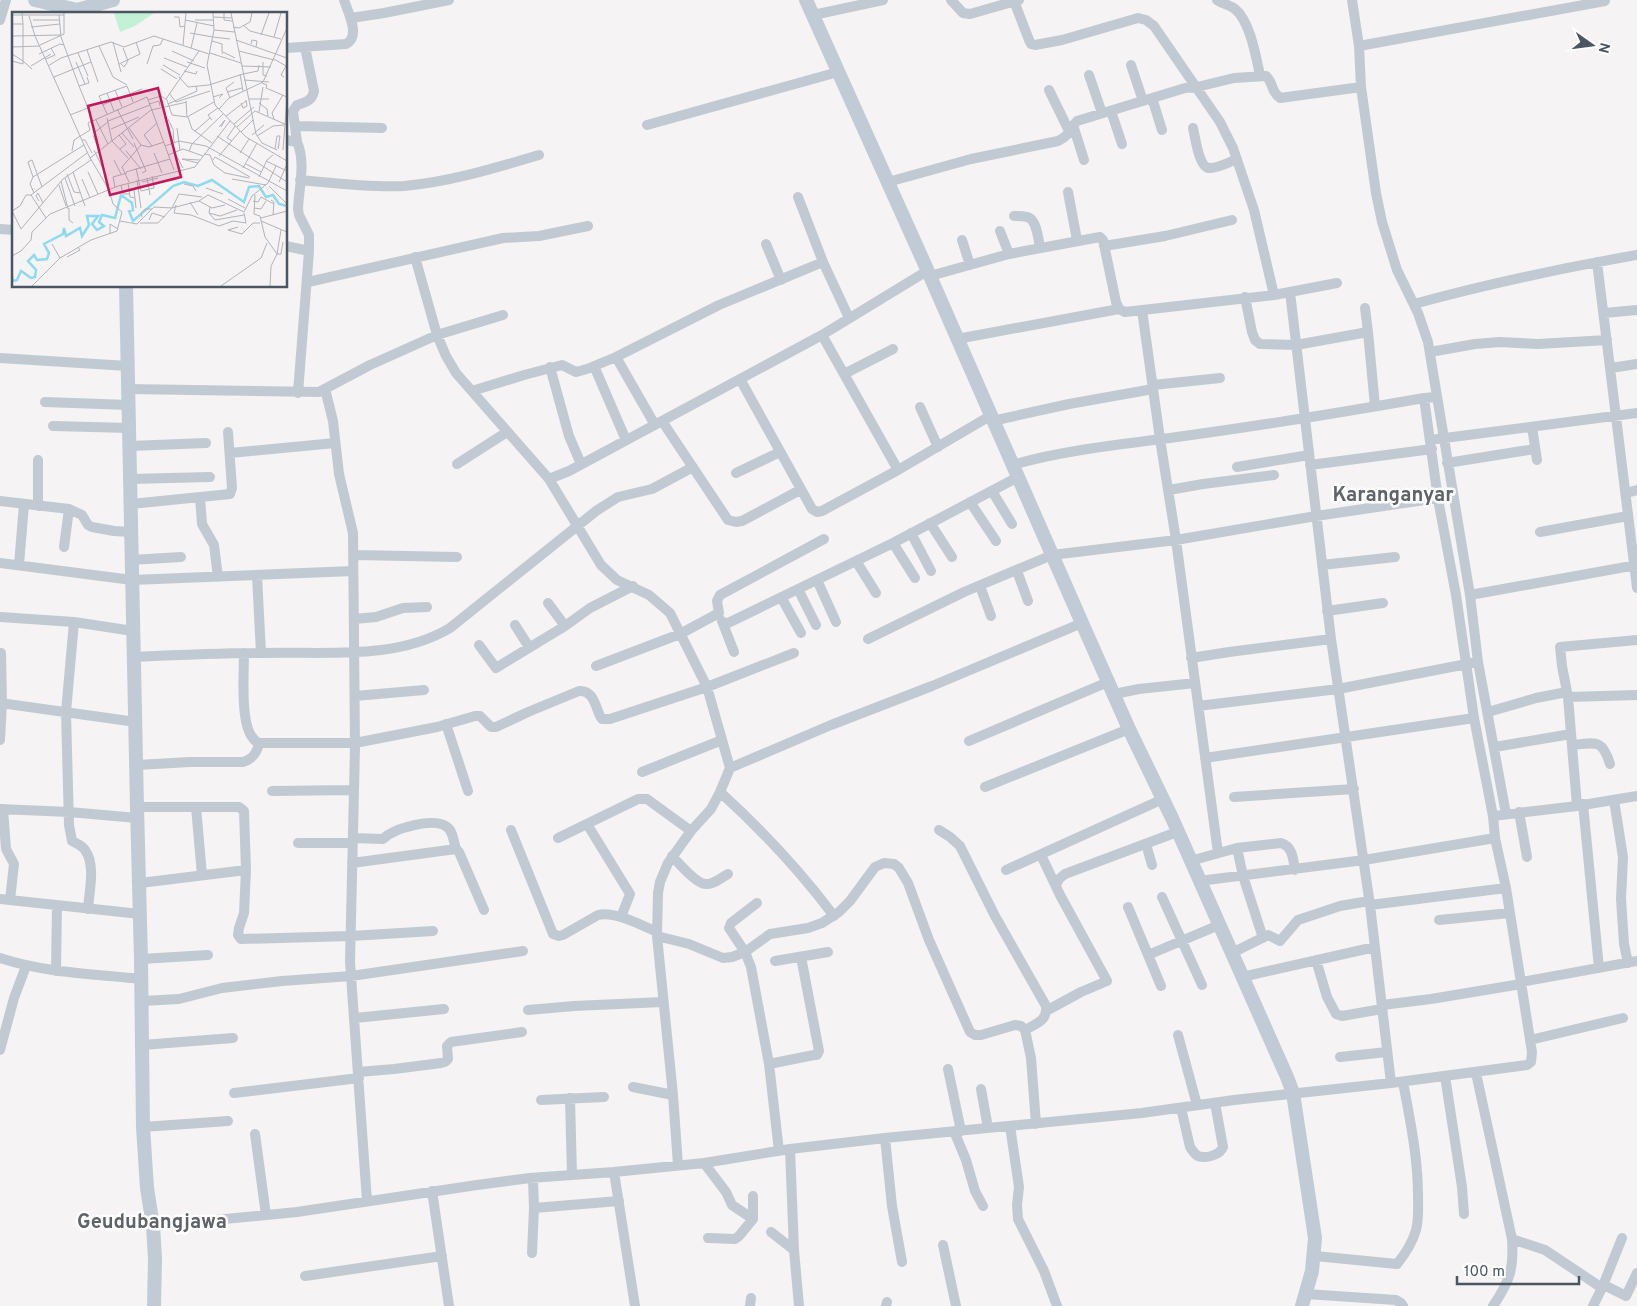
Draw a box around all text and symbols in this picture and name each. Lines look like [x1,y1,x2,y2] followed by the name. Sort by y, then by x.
[12,12,288,288] inset map
[1567,20,1617,70] north arrow
[1594,41,1613,55] text: N
[1332,483,1454,509] district label: Karanganyar
[77,1210,227,1236] district label: Geudubangjawa
[1457,1254,1580,1286] scale bar
[1464,1263,1505,1282] text: 100 m

